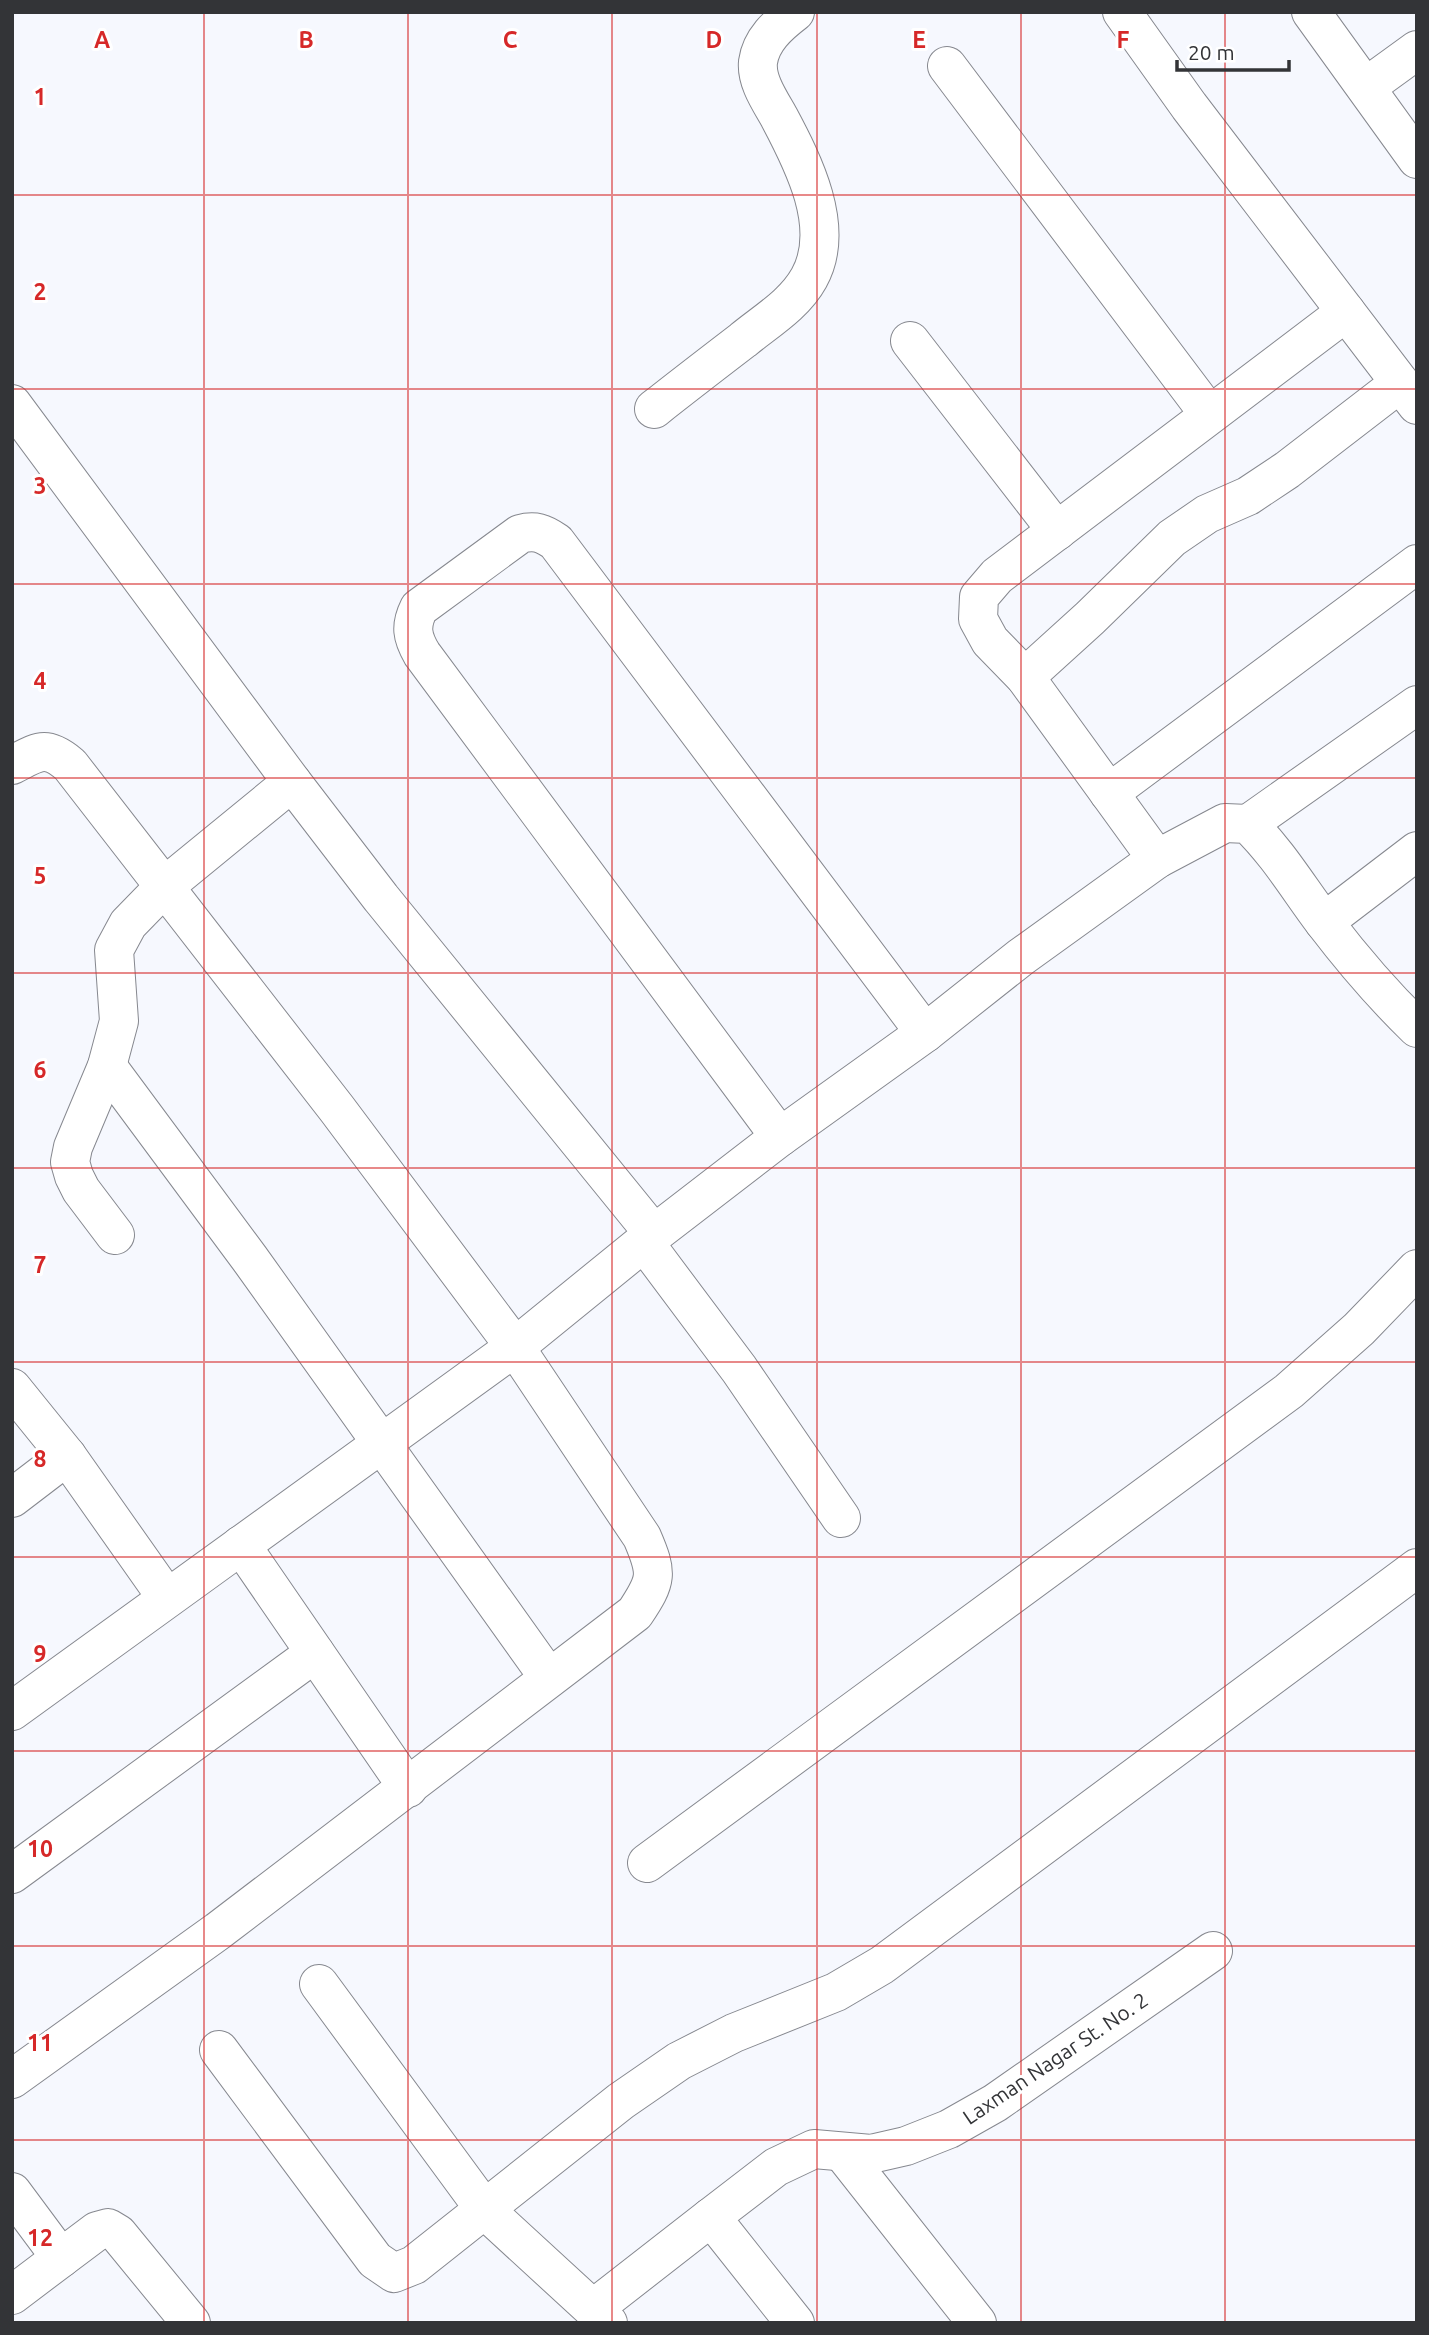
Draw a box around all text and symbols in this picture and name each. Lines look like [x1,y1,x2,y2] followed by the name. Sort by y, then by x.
[94,27,110,52] text: A
[298,27,314,52] text: B
[503,27,518,52] text: C
[706,27,722,52] text: D
[912,27,926,52] text: E
[1117,27,1130,52] text: F
[1177,28,1289,72] scale bar
[1188,40,1235,64] text: 20 m
[34,84,46,109] text: 1
[34,279,46,304] text: 2
[34,473,46,498] text: 3
[34,668,47,693] text: 4
[34,863,46,888] text: 5
[34,1057,47,1082] text: 6
[34,1252,46,1277] text: 7
[34,1446,46,1471] text: 8
[34,1641,46,1666] text: 9
[27,1836,53,1861] text: 10
[958,1987,1152,2129] street label: Laxman Nagar St. No. 2
[27,2030,53,2055] text: 11
[27,2225,53,2250] text: 12

